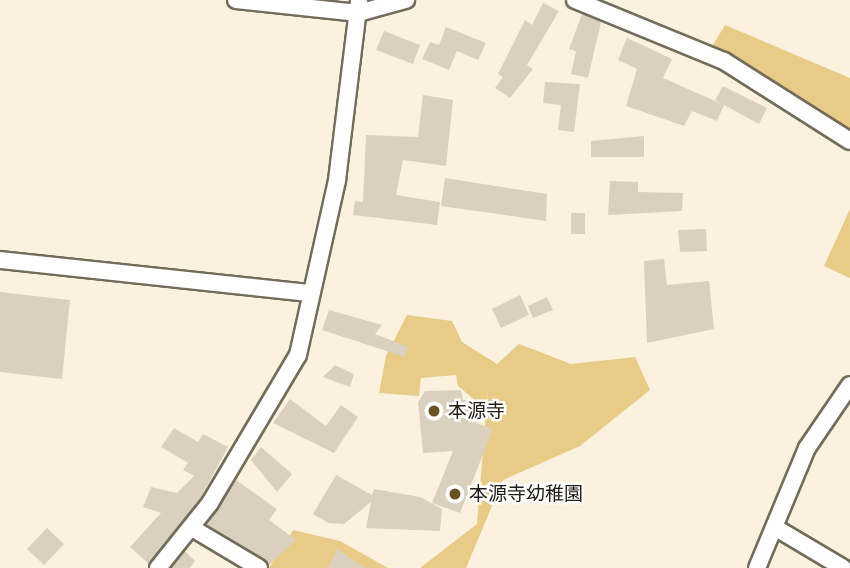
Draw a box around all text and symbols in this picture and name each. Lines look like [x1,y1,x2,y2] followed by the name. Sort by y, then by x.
[448,400,505,422] place label: 本源寺
[426,403,442,419] marker: 本源寺
[469,483,583,505] place label: 本源寺幼稚園
[447,486,463,502] marker: 本源寺幼稚園

